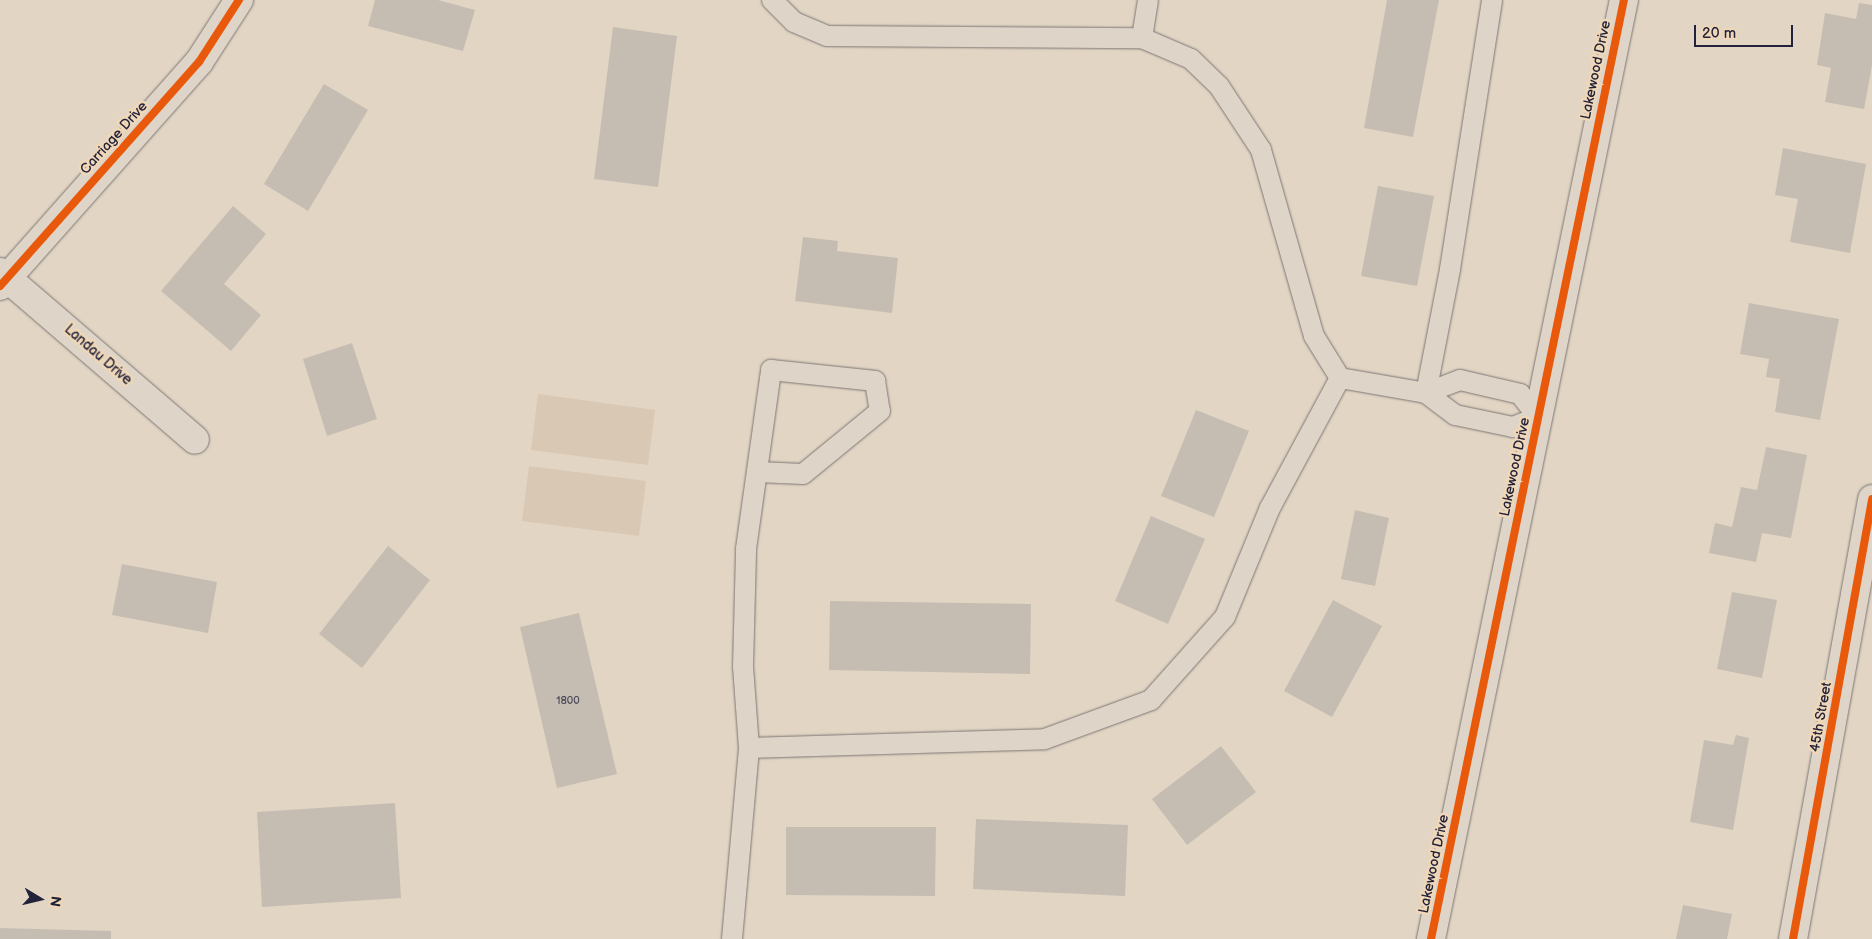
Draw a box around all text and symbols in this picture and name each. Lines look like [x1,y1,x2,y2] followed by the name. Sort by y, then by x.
[1697,15,1796,47] scale bar
[1577,19,1615,121] street label: Lakewood Drive
[1702,24,1736,43] text: 20 m
[77,98,151,178] street label: Carriage Drive
[61,321,135,389] street label: Landau Drive
[1496,416,1534,518] street label: Lakewood Drive
[1807,681,1835,753] street label: 45th Street
[556,694,580,708] house number: 1800
[1415,813,1453,915] street label: Lakewood Drive
[15,874,65,924] north arrow
[46,895,65,908] text: N

